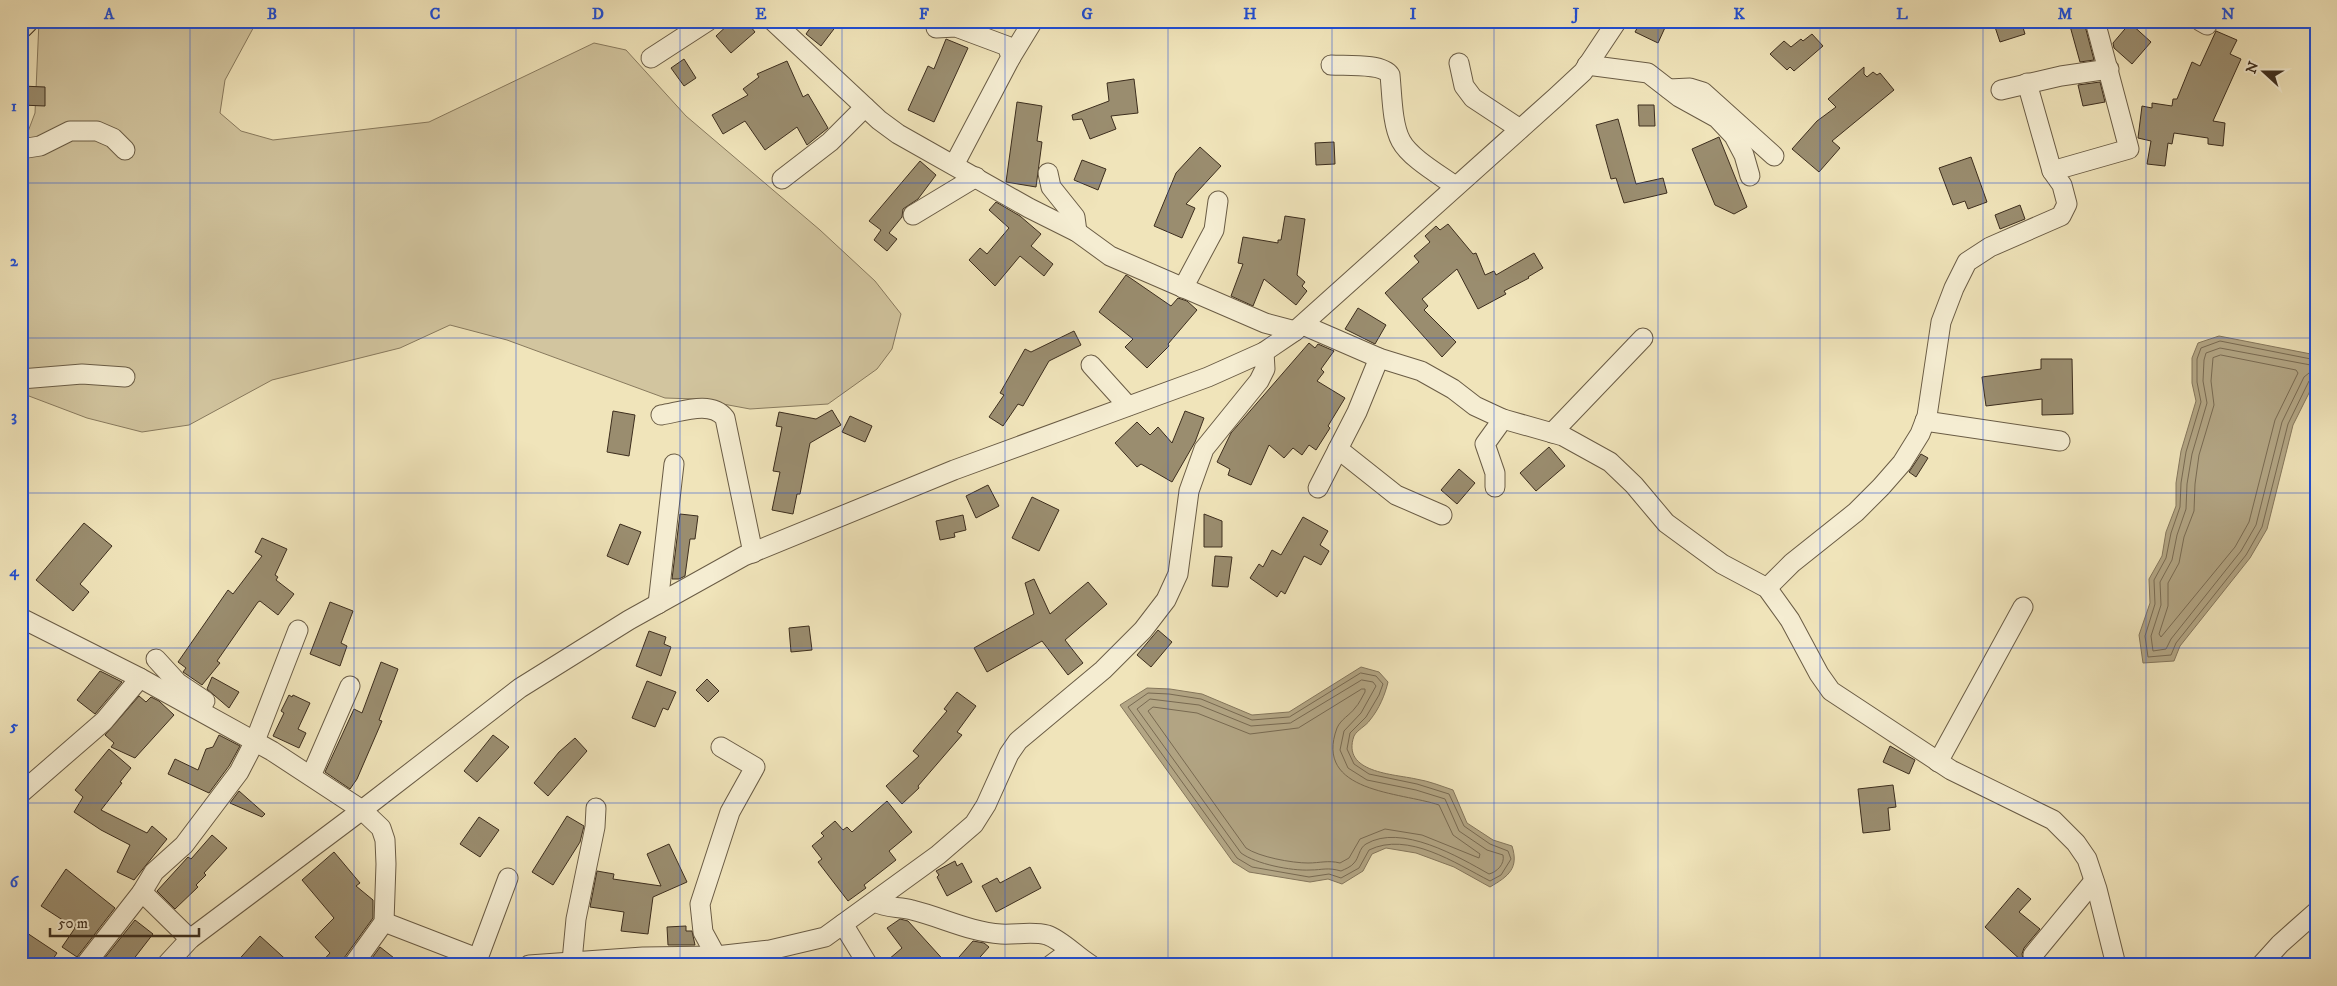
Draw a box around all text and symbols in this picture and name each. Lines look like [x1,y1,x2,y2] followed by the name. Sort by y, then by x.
[103,4,115,24] text: A
[267,4,277,24] text: B
[430,4,440,24] text: C
[592,4,604,24] text: D
[755,4,767,24] text: E
[919,4,929,24] text: F
[1081,4,1093,24] text: G
[1243,4,1257,24] text: H
[1410,4,1417,24] text: I
[1571,4,1580,24] text: J
[1733,4,1745,24] text: K
[1896,4,1908,24] text: L
[2058,4,2073,24] text: M
[2221,4,2235,24] text: N
[2240,48,2290,98] north arrow
[2242,59,2263,76] text: N
[11,96,17,116] text: 1
[10,251,19,271] text: 2
[11,406,17,426] text: 3
[8,561,19,581] text: 4
[9,716,18,736] text: 5
[10,872,20,892] text: 6
[50,906,199,938] scale bar
[58,914,88,933] text: 50 m

